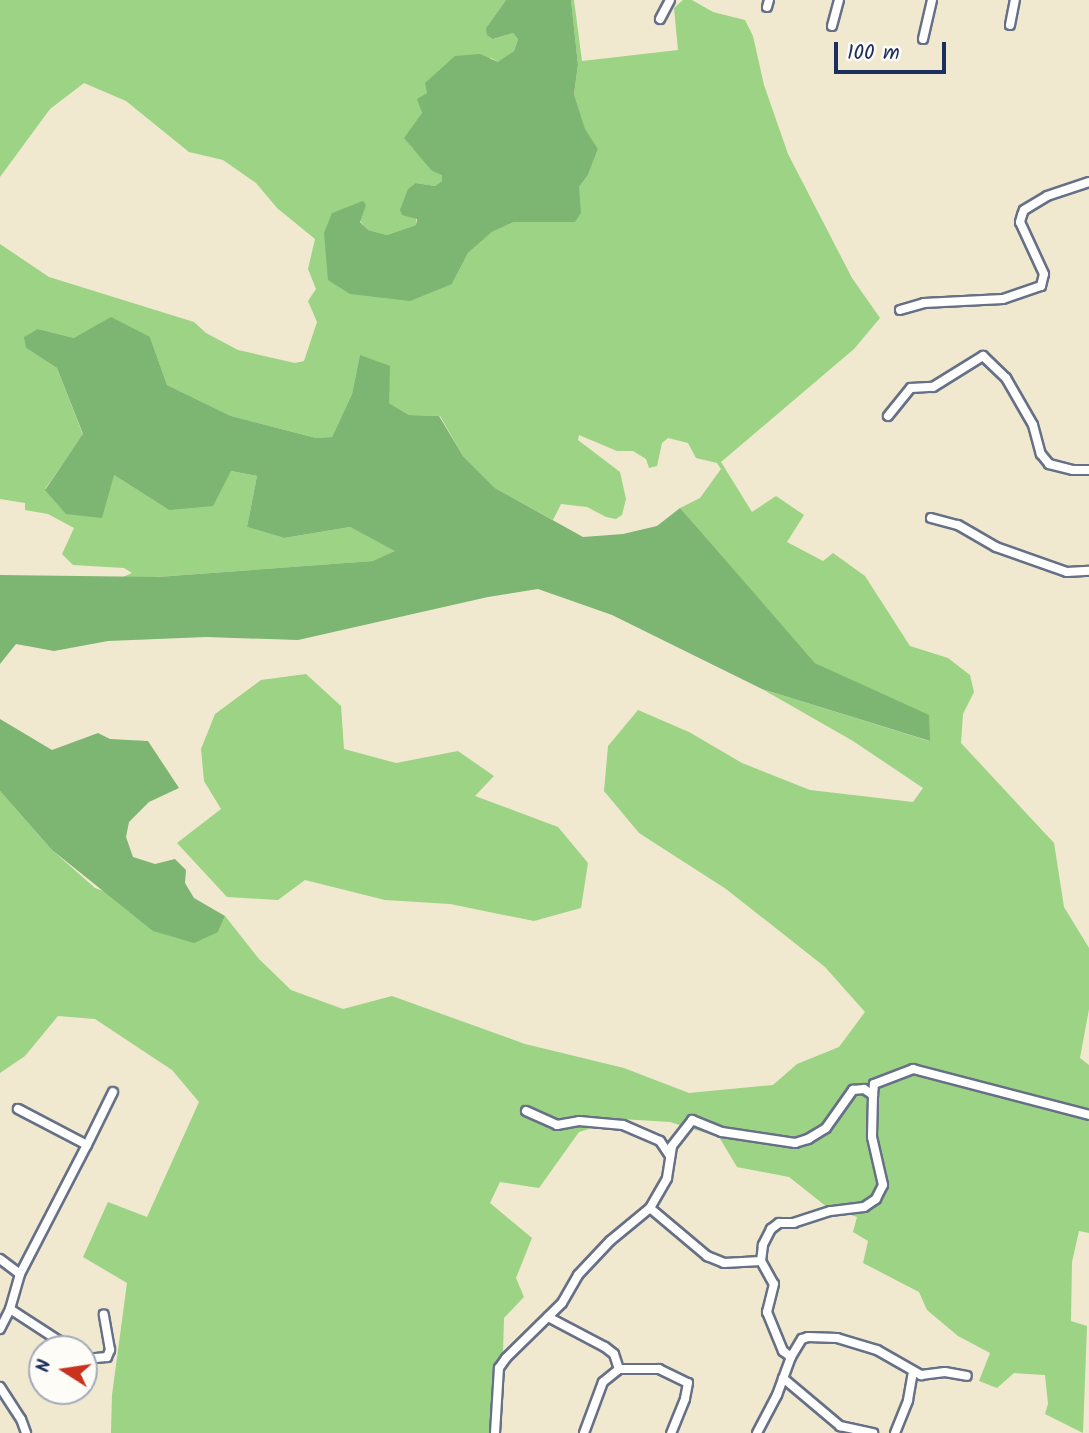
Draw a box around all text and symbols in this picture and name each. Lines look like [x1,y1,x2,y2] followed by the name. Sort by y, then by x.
[837,28,949,72] scale bar
[847,37,900,70] text: 100 m
[28,1335,98,1405] north arrow
[28,1357,60,1375] text: N

